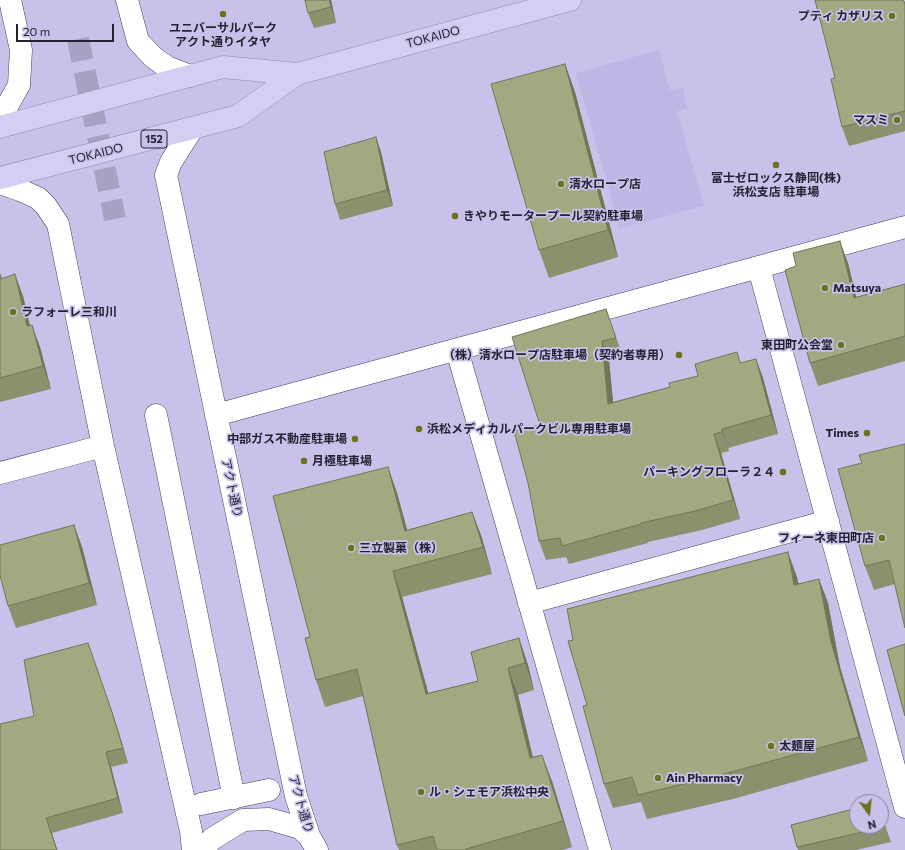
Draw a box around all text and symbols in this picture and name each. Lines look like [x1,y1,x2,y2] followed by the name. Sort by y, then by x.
[218,9,228,19] marker: ユニバーサルパーク アクト通りイタヤ
[798,9,884,23] place label: プティ カザリス
[887,11,897,21] marker: プティ カザリス
[18,16,116,42] scale bar
[169,21,277,49] place label: ユニバーサルパーク アクト通りイタヤ
[404,23,462,51] street label: TOKAIDO
[23,24,50,38] text: 20 m
[853,113,889,127] place label: マスミ
[892,115,902,125] marker: マスミ
[141,130,167,148] road number: 152
[67,140,125,168] street label: TOKAIDO
[771,160,781,170] marker: 富士ゼロックス静岡(株) 浜松支店 駐車場
[711,171,841,199] place label: 富士ゼロックス静岡(株) 浜松支店 駐車場
[569,177,641,191] place label: 清水ロープ店
[556,179,566,189] marker: 清水ロープ店
[463,209,643,223] place label: きやりモータープール契約駐車場
[450,211,460,221] marker: きやりモータープール契約駐車場
[833,281,881,295] place label: Matsuya
[820,283,830,293] marker: Matsuya
[21,305,117,319] place label: ラフォーレ三和川
[8,307,18,317] marker: ラフォーレ三和川
[761,338,833,352] place label: 東田町公会堂
[836,340,846,350] marker: 東田町公会堂
[443,348,671,362] place label: （株）清水ロープ店駐車場（契約者専用）
[674,350,684,360] marker: （株）清水ロープ店駐車場（契約者専用）
[427,422,631,436] place label: 浜松メディカルパークビル専用駐車場
[414,424,424,434] marker: 浜松メディカルパークビル専用駐車場
[826,426,859,440] place label: Times
[862,428,872,438] marker: Times
[227,432,347,446] place label: 中部ガス不動産駐車場
[350,434,360,444] marker: 中部ガス不動産駐車場
[312,454,372,468] place label: 月極駐車場
[299,456,309,466] marker: 月極駐車場
[219,457,245,519] street label: アクト通り
[643,465,775,479] place label: パーキングフローラ２４
[778,467,788,477] marker: パーキングフローラ２４
[778,531,874,545] place label: フィーネ東田町店
[877,533,887,543] marker: フィーネ東田町店
[359,541,443,555] place label: 三立製菓（株）
[346,543,356,553] marker: 三立製菓（株）
[779,739,815,753] place label: 太麺屋
[766,741,776,751] marker: 太麺屋
[666,771,742,785] place label: Ain Pharmacy
[286,773,316,835] street label: アクト通り
[653,773,663,783] marker: Ain Pharmacy
[429,785,549,799] place label: ル・シェモア浜松中央
[416,787,426,797] marker: ル・シェモア浜松中央
[849,794,889,834] north arrow
[866,818,878,832] text: N

